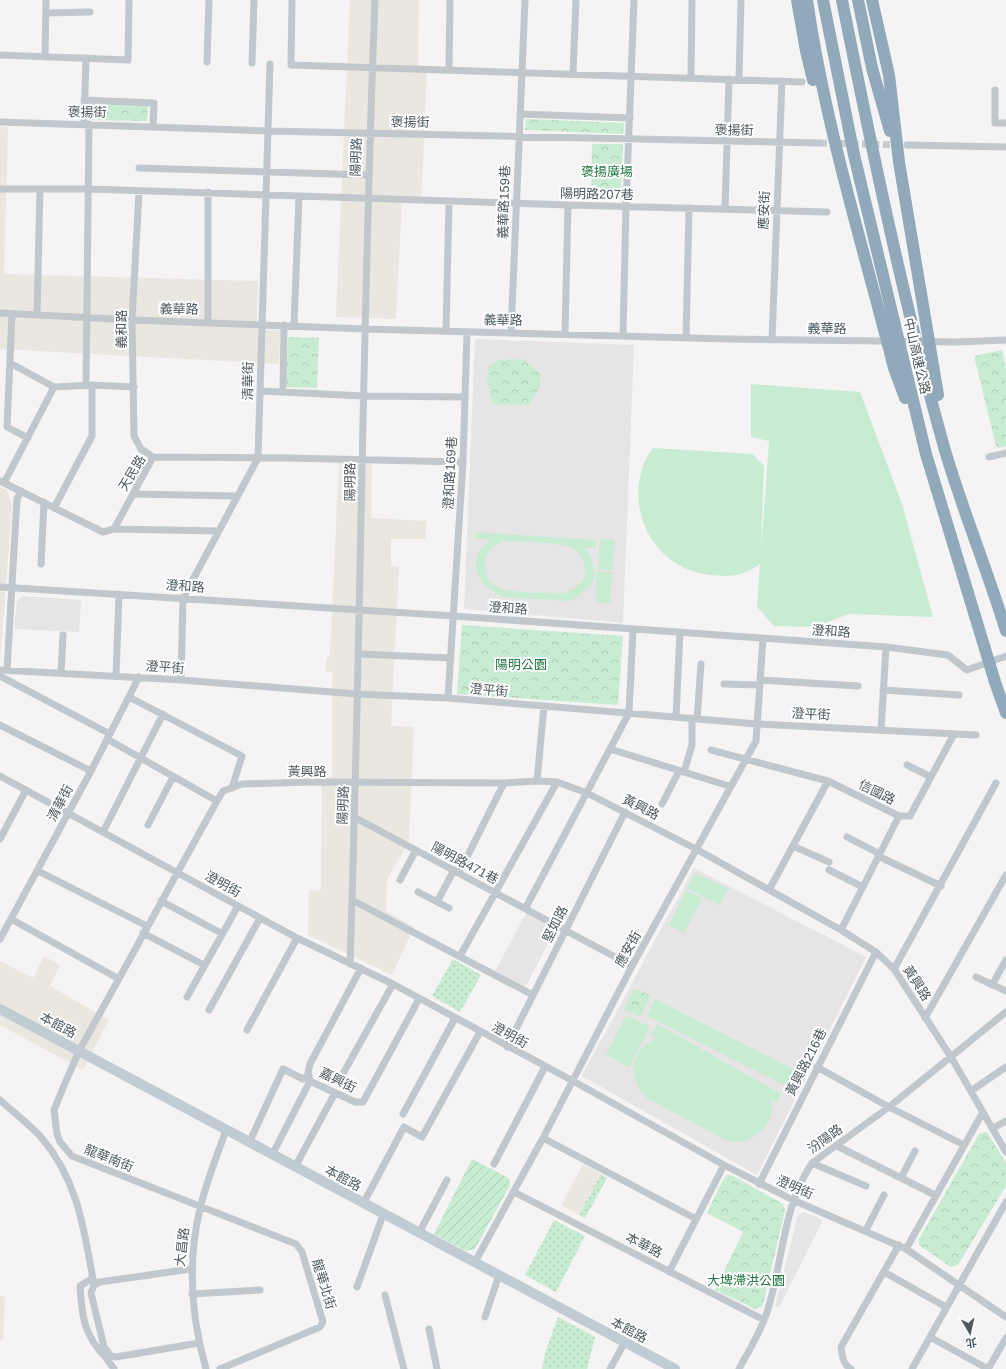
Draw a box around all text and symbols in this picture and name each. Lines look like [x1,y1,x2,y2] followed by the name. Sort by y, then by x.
[67,104,107,120] street label: 褒揚街
[390,114,430,130] street label: 褒揚街
[714,122,754,138] street label: 褒揚街
[348,137,364,177] street label: 陽明路
[581,164,633,179] park label: 褒揚廣場
[495,165,513,239] street label: 義華路159巷
[560,186,634,202] street label: 陽明路207巷
[756,190,772,230] street label: 應安街
[159,301,199,317] street label: 義華路
[114,309,129,349] street label: 義和路
[483,312,523,328] street label: 義華路
[901,316,933,396] street label: 中山高速公路
[807,321,847,336] street label: 義華路
[240,361,256,401] street label: 清華街
[441,436,459,510] street label: 澄和路169巷
[116,452,148,494] street label: 天民路
[342,462,358,502] street label: 陽明路
[165,577,205,595] street label: 澄和路
[488,599,528,617] street label: 澄和路
[811,622,851,640] street label: 澄和路
[495,657,547,672] park label: 陽明公園
[145,658,185,676] street label: 澄平街
[469,681,509,699] street label: 澄平街
[791,705,831,723] street label: 澄平街
[287,764,327,779] street label: 黃興路
[856,777,898,807] street label: 信國路
[44,782,76,824] street label: 清華街
[335,785,351,825] street label: 陽明路
[620,791,662,823] street label: 黃興路
[429,839,501,887] street label: 陽明路471巷
[202,868,244,900] street label: 澄明街
[539,903,571,945] street label: 堅如路
[612,928,644,970] street label: 應安街
[900,963,934,1003] street label: 黃興路
[37,1009,79,1041] street label: 本館路
[489,1019,531,1051] street label: 澄明街
[783,1026,829,1098] street label: 黃興路216巷
[317,1065,359,1095] street label: 嘉興街
[805,1121,845,1157] street label: 汾陽路
[82,1141,136,1175] street label: 龍華南街
[322,1162,364,1194] street label: 本館路
[774,1172,816,1202] street label: 澄明街
[172,1227,192,1267] street label: 大昌路
[623,1229,665,1261] street label: 本華路
[309,1257,339,1311] street label: 龍華北街
[707,1273,785,1288] park label: 大埤滯洪公園
[950,1313,990,1353] north arrow
[608,1314,650,1346] street label: 本館路
[965,1336,978,1350] text: 北

